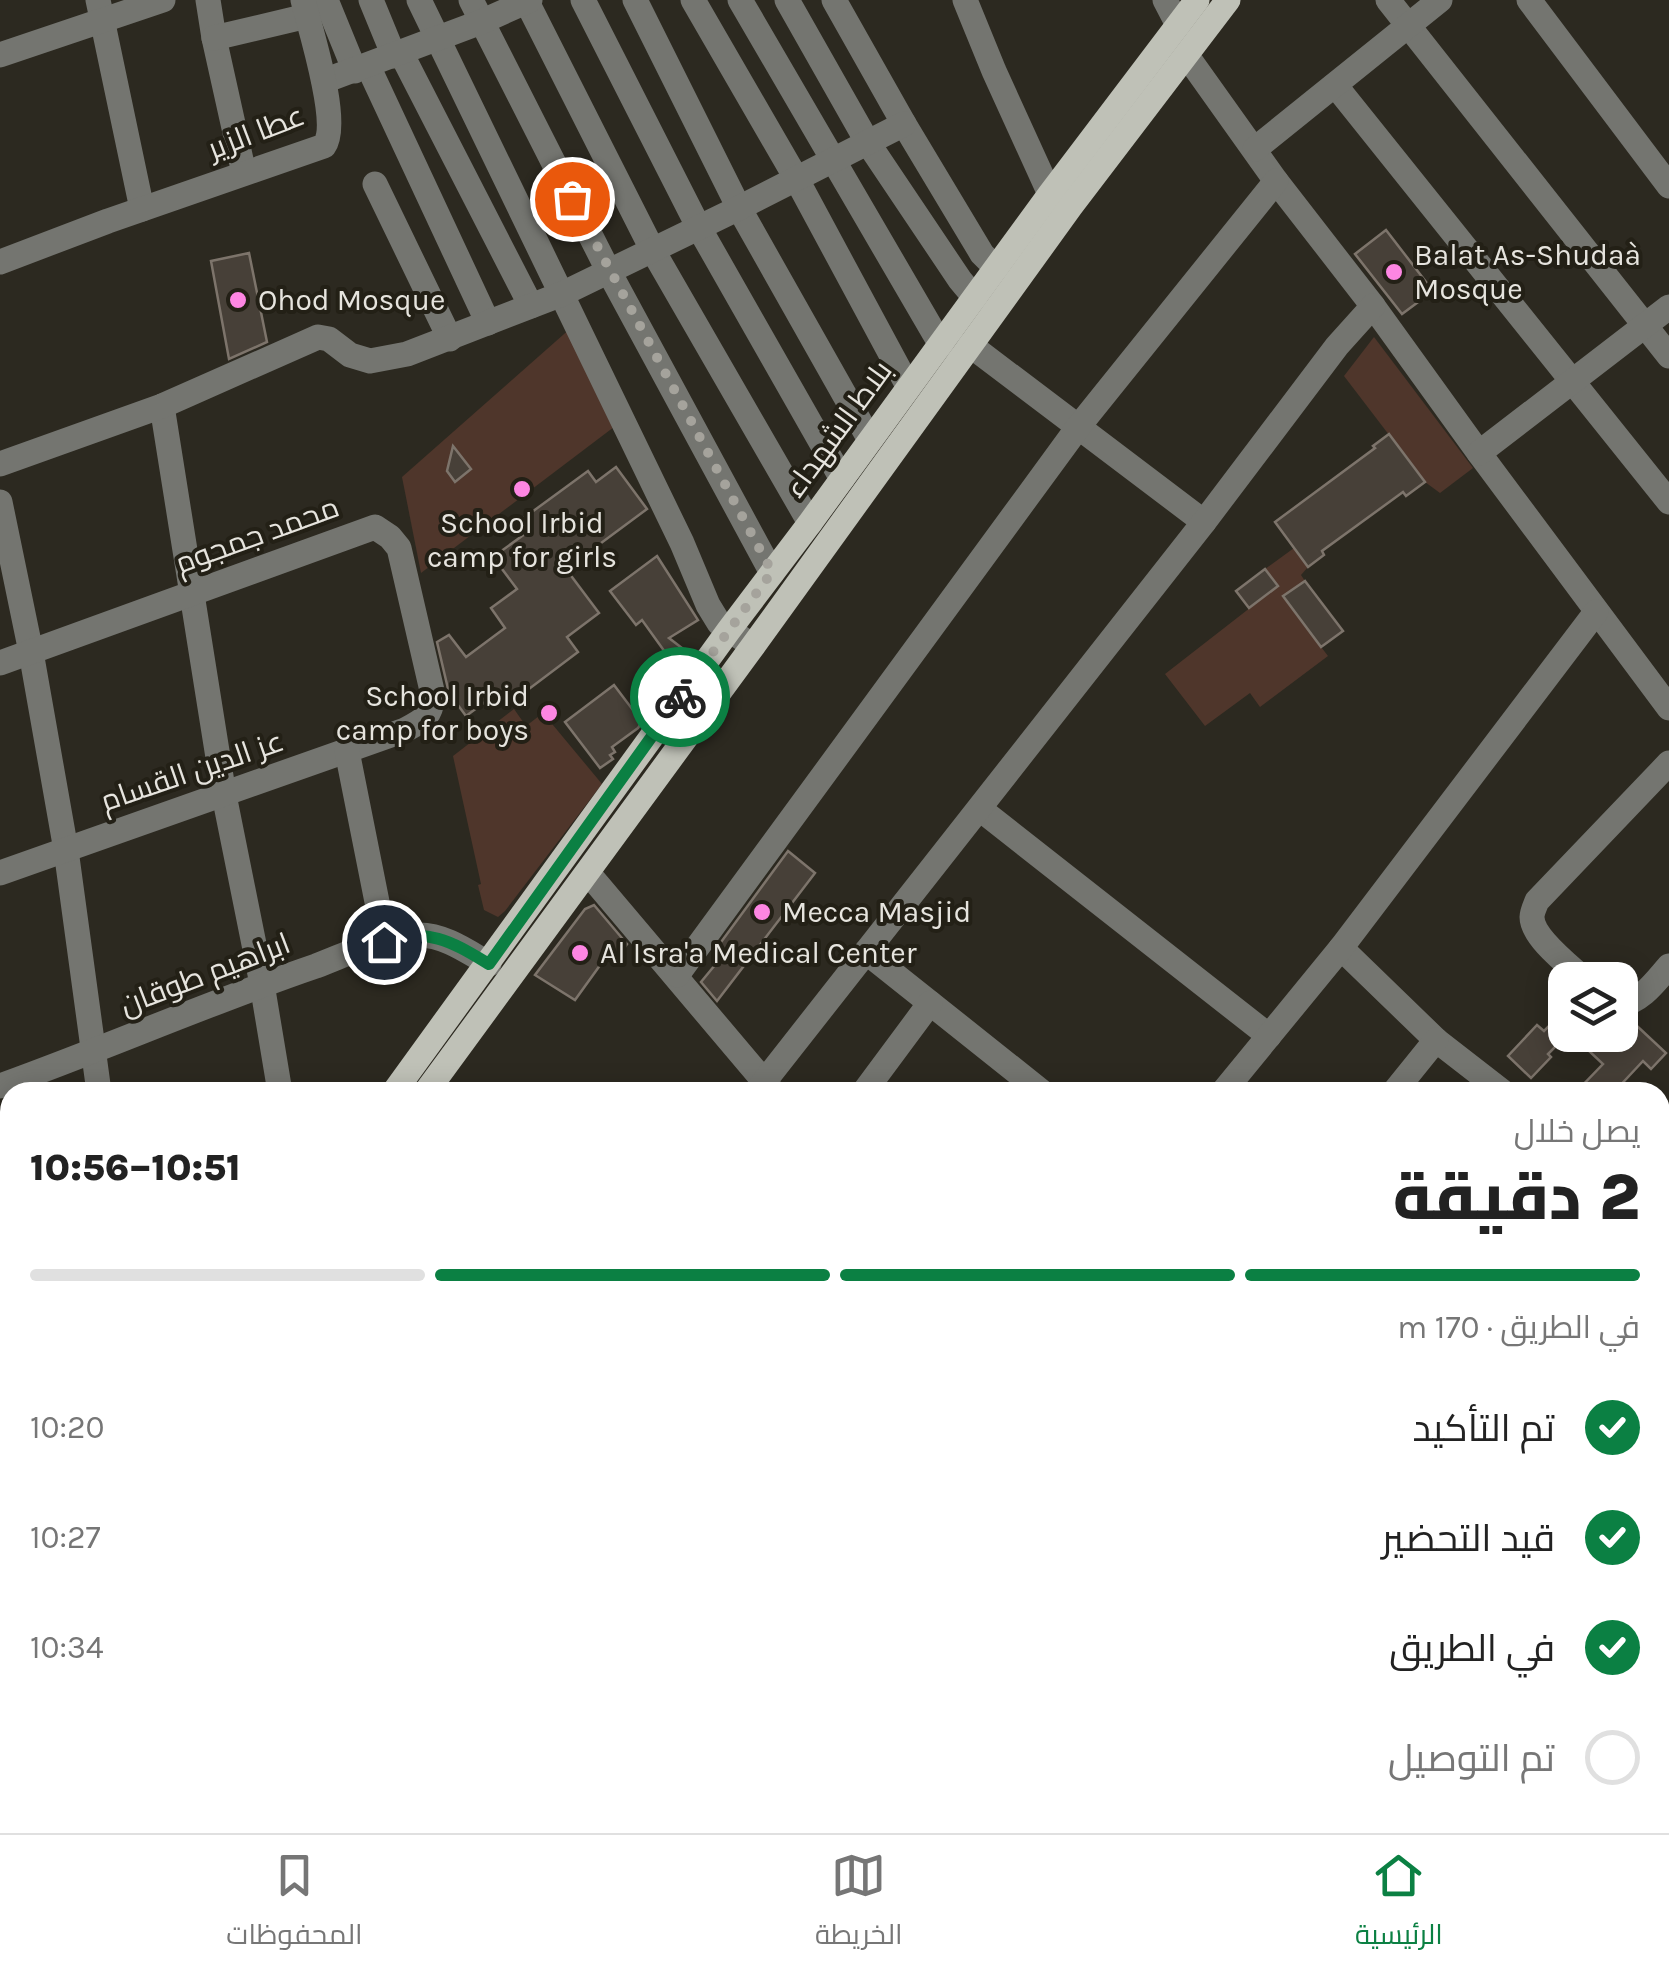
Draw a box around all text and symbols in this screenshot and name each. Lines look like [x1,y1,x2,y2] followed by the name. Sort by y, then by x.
[201,97,310,168] street label: عطا الزير
[530,157,615,242] pin
[545,172,600,227] icon: bag
[1414,237,1641,307] place label: Balat As-Shudaà Mosque
[1383,261,1405,283] marker: Balat As-Shudaà Mosque
[258,282,445,318] place label: Ohod Mosque
[227,289,249,311] marker: Ohod Mosque
[776,353,900,505] street label: بلاط الشهداء
[511,478,533,500] marker: School Irbid camp for girls
[170,489,345,583] street label: محمد جمجوم
[427,505,617,575] place label: School Irbid camp for girls
[630,647,730,747] courier
[653,670,708,725] icon: bike
[336,678,529,748] place label: School Irbid camp for boys
[538,702,560,724] marker: School Irbid camp for boys
[96,723,289,821] street label: عز الدين القسام
[782,894,971,930] place label: Mecca Masjid
[342,900,427,985] pin
[751,901,773,923] marker: Mecca Masjid
[357,915,412,970] icon: home
[115,925,296,1025] street label: ابراهيم طوقان
[600,935,917,971] place label: Al Isra'a Medical Center
[569,942,591,964] marker: Al Isra'a Medical Center
[1548,962,1638,1052] map controls
[1548,962,1638,1052] button: layers
[1514,1113,1640,1150] text: يصل خلال
[30,1145,241,1190] text: 10:51–10:56
[1393,1159,1640,1235] text: 2 دقيقة
[1397,1309,1640,1346] text: في الطريق · 170 m
[1585,1400,1640,1455] icon: check
[1412,1406,1555,1451] text: تم التأكيد
[30,1409,104,1446] text: 10:20
[1585,1510,1640,1565] icon: check
[1382,1516,1555,1561] text: قيد التحضير
[30,1519,101,1556] text: 10:27
[1585,1620,1640,1675] icon: check
[1389,1626,1555,1671] text: في الطريق
[30,1629,104,1666] text: 10:34
[1388,1736,1555,1781] text: تم التوصيل
[226,1848,363,1960] tab: المحفوظات
[815,1848,902,1960] tab: الخريطة
[1355,1848,1443,1960] tab: الرئيسية

